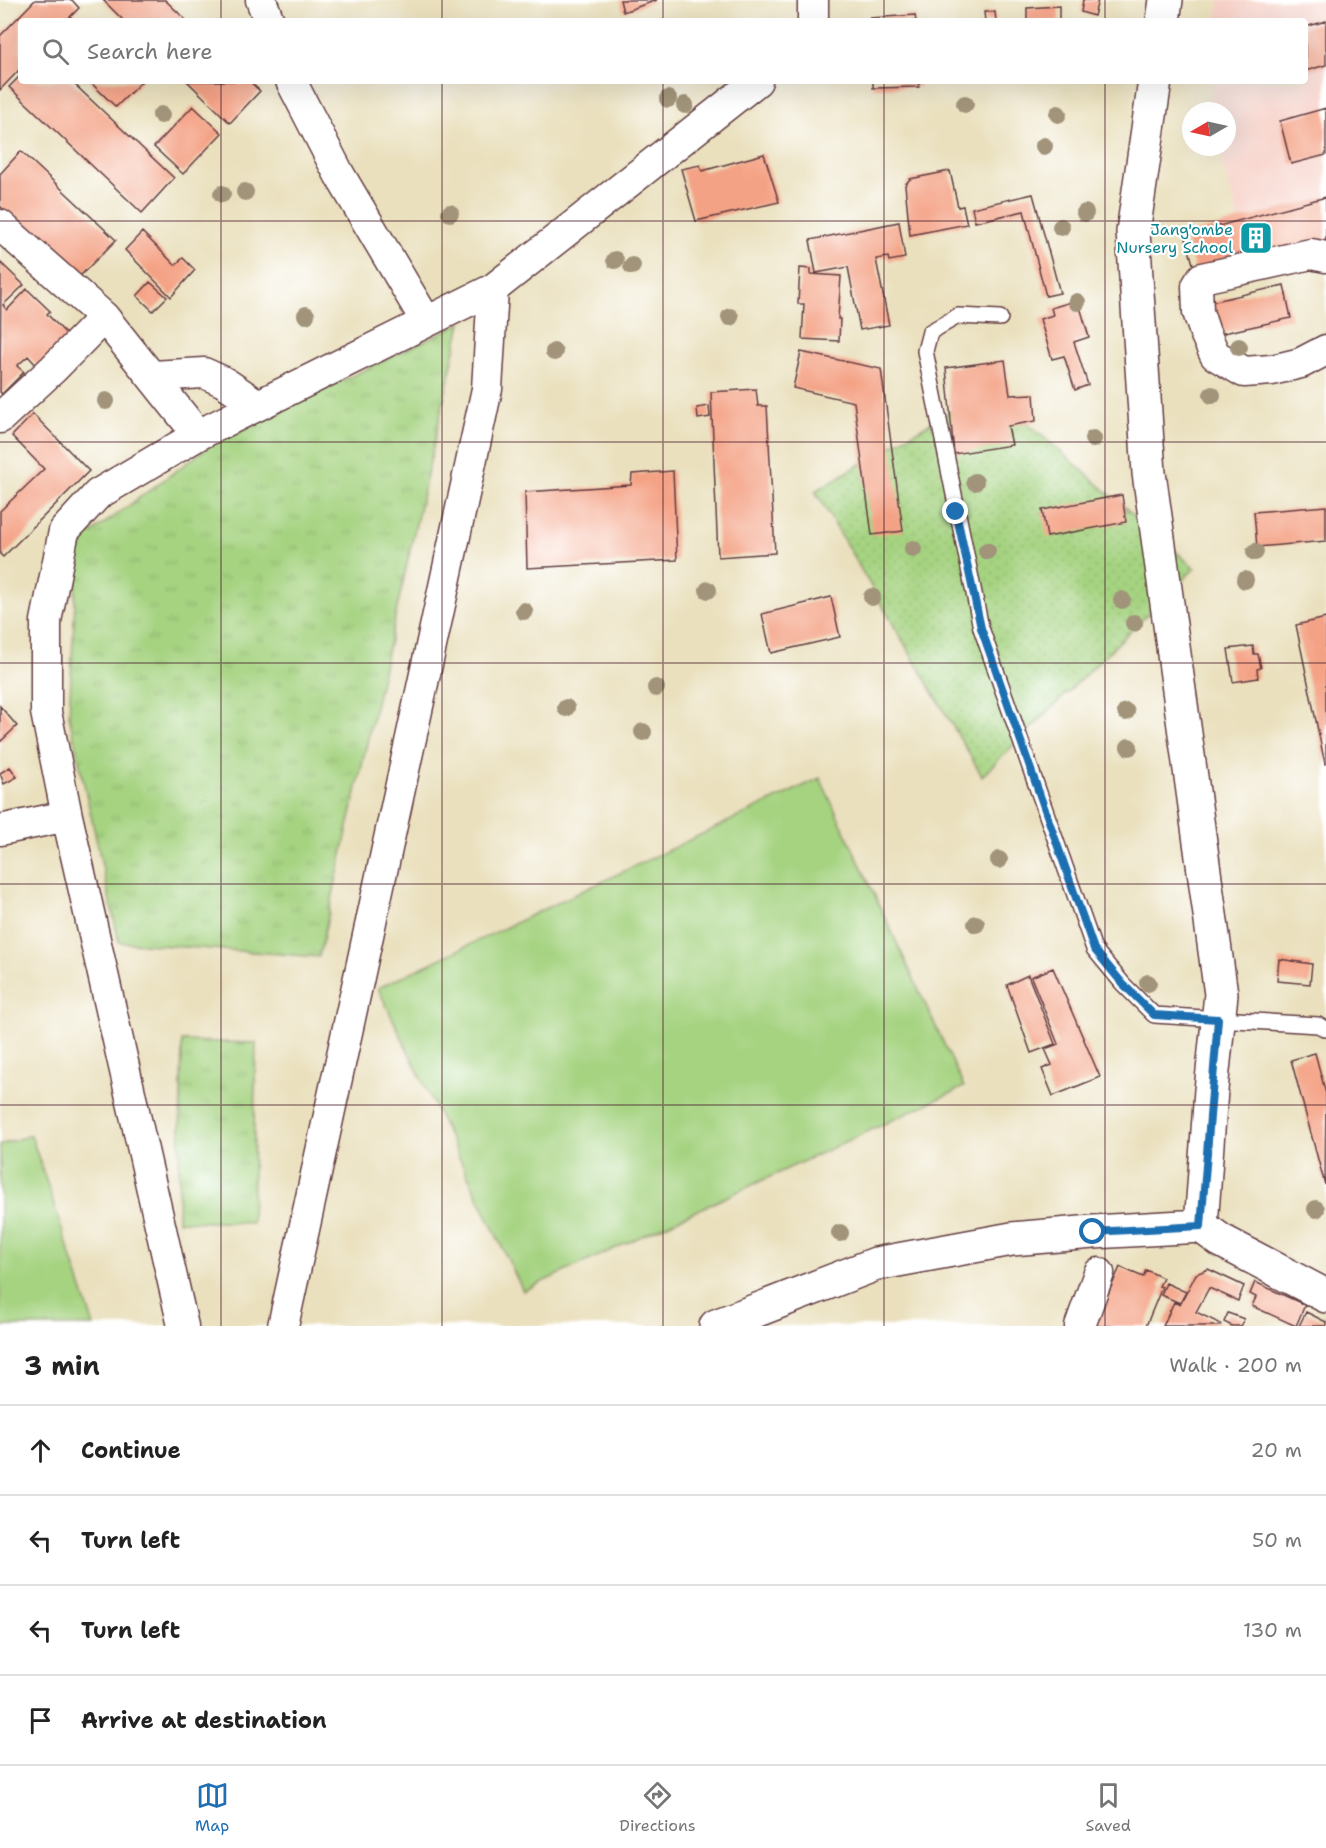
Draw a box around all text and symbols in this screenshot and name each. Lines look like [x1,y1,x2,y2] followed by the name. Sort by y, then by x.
[18,18,1308,84] search box
[39,35,72,68] icon: search
[87,37,213,66] text: Search here
[1182,102,1236,156] north arrow
[1116,219,1233,258] place label: Jang'ombe Nursery School
[1238,220,1274,256] building icon: Jang'ombe Nursery School
[942,498,968,524] route end
[1079,1218,1105,1244] route start
[24,1348,100,1383] text: 3 min
[1169,1352,1302,1378] text: Walk · 200 m
[24,1434,57,1467] icon: ahead
[81,1436,181,1465] text: Continue
[1251,1437,1302,1463] text: 20 m
[24,1524,57,1557] icon: left
[81,1526,180,1555] text: Turn left
[1252,1527,1302,1553] text: 50 m
[24,1614,57,1647] icon: left
[81,1616,180,1645] text: Turn left
[1243,1617,1302,1643] text: 130 m
[24,1704,57,1737] icon: arrive
[81,1706,327,1735] text: Arrive at destination
[195,1779,229,1836] tab: Map
[619,1779,696,1836] tab: Directions
[1086,1779,1131,1836] tab: Saved

